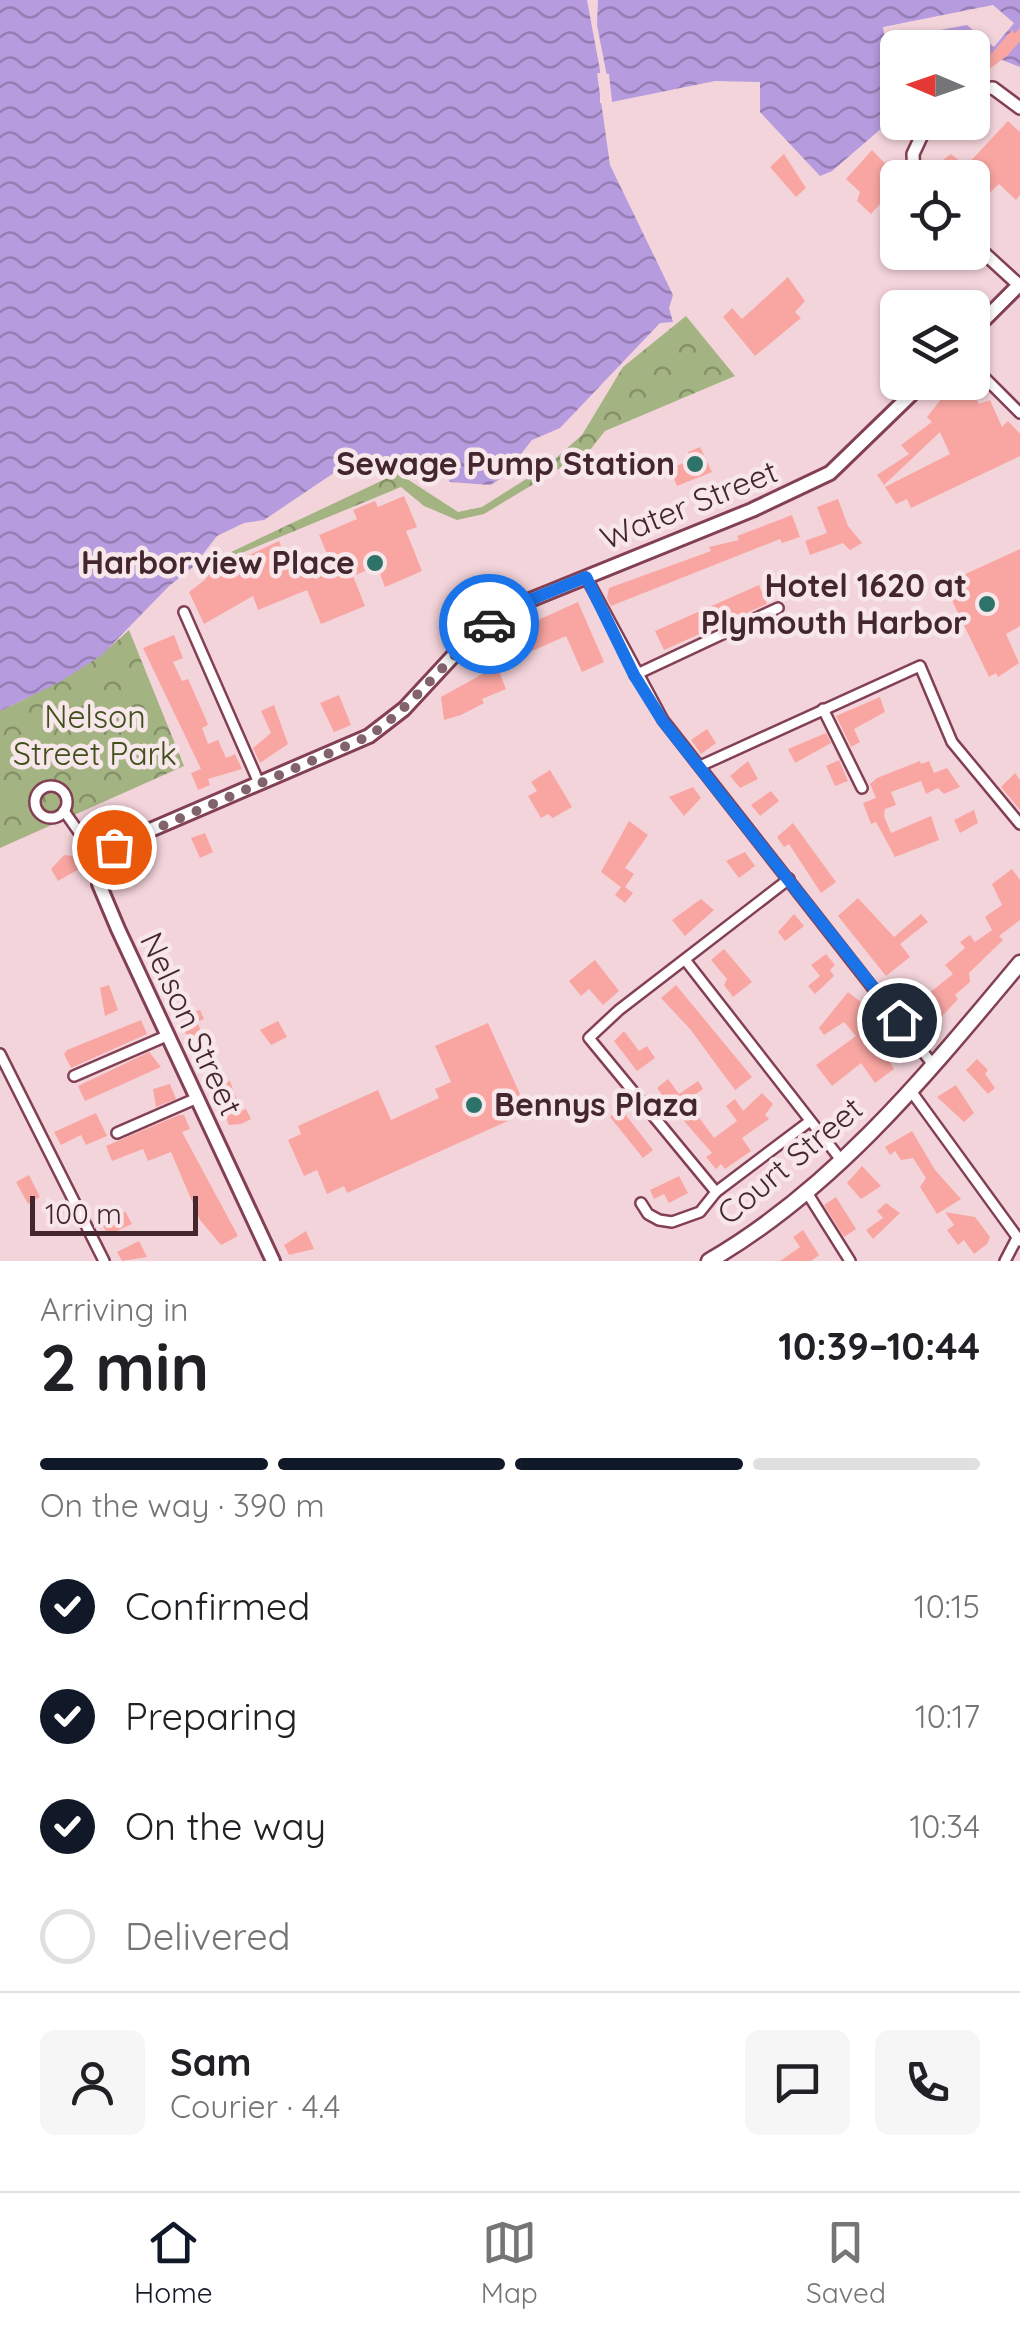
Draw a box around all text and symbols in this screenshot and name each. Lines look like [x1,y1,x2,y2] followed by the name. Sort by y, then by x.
[880,30,990,140] north arrow
[880,30,990,400] map controls
[880,160,990,270] button: locate
[880,290,990,400] button: layers
[336,443,675,483] place label: Sewage Pump Station
[594,450,783,558] street label: Water Street
[684,453,706,475] marker: Sewage Pump Station
[81,542,355,582] place label: Harborview Place
[364,552,386,574] marker: Harborview Place
[701,565,967,642] place label: Hotel 1620 at Plymouth Harbor
[439,574,539,674] courier
[976,593,998,615] marker: Hotel 1620 at Plymouth Harbor
[462,597,517,652] icon: car
[13,696,177,773] park label: Nelson Street Park
[72,805,157,890] pin
[87,820,142,875] icon: bag
[132,926,252,1122] street label: Nelson Street
[857,978,942,1063] pin
[872,993,927,1048] icon: home
[494,1084,698,1124] place label: Bennys Plaza
[708,1088,870,1233] street label: Court Street
[463,1094,485,1116] marker: Bennys Plaza
[30,1191,198,1236] scale bar
[45,1196,122,1231] text: 100 m
[40,1289,189,1329] text: Arriving in
[778,1322,980,1370] text: 10:39–10:44
[40,1326,209,1407] text: 2 min
[40,1485,325,1525] text: On the way · 390 m
[40,1579,95,1634] icon: check
[125,1582,310,1630] text: Confirmed
[914,1586,980,1626] text: 10:15
[40,1689,95,1744] icon: check
[125,1692,297,1740] text: Preparing
[915,1696,980,1736] text: 10:17
[40,1799,95,1854] icon: check
[125,1802,326,1850] text: On the way
[910,1806,980,1846] text: 10:34
[125,1912,291,1960] text: Delivered
[40,2030,145,2135] button: person
[745,2030,850,2135] button: chat
[875,2030,980,2135] button: phone
[170,2038,252,2086] text: Sam
[170,2086,340,2126] text: Courier · 4.4
[134,2215,213,2310] tab: Home
[481,2215,538,2310] tab: Map
[806,2215,886,2310] tab: Saved

